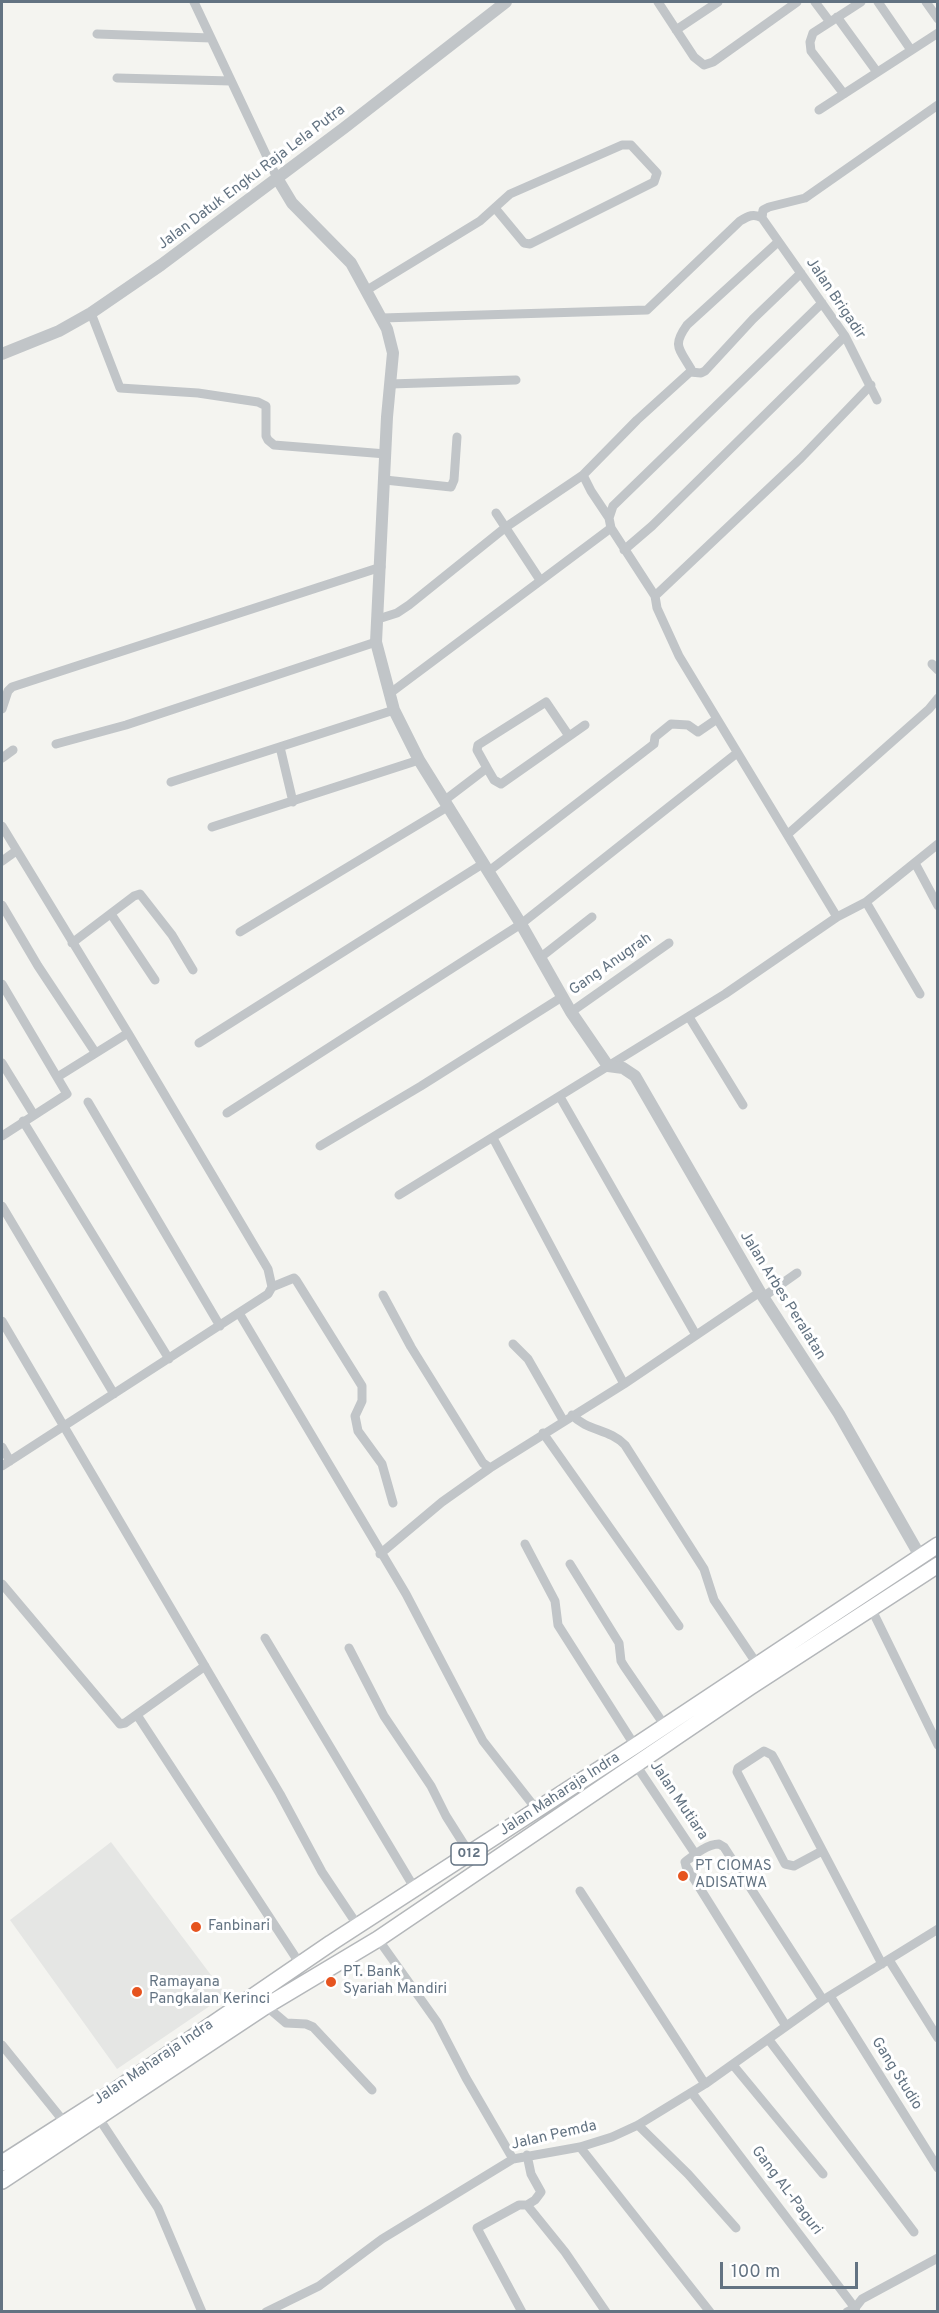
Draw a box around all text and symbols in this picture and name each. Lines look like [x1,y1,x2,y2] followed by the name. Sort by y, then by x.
[155,102,349,254] street label: Jalan Datuk Engku Raja Lela Putra
[801,255,869,343] street label: Jalan Brigadir
[566,930,656,1000] street label: Gang Anugrah
[735,1228,829,1364] street label: Jalan Arbes Peralatan
[496,1749,624,1841] street label: Jalan Maharaja Indra
[645,1758,711,1844] street label: Jalan Mutiara
[451,1843,487,1865] road number: 012
[695,1858,772,1893] place label: PT CIOMAS ADISATWA
[676,1869,690,1883] marker: PT CIOMAS ADISATWA
[208,1918,270,1936] place label: Fanbinari
[189,1920,203,1934] marker: Fanbinari
[343,1964,447,1999] place label: PT. Bank Syariah Mandiri
[149,1974,270,2009] place label: Ramayana Pangkalan Kerinci
[324,1975,338,1989] marker: PT. Bank Syariah Mandiri
[130,1985,144,1999] marker: Ramayana Pangkalan Kerinci
[91,2016,217,2110] street label: Jalan Maharaja Indra
[867,2034,925,2114] street label: Gang Studio
[510,2117,598,2155] street label: Jalan Pemda
[747,2143,825,2239] street label: Gang AL-Paguri
[723,2250,861,2288] scale bar
[731,2261,780,2284] text: 100 m

